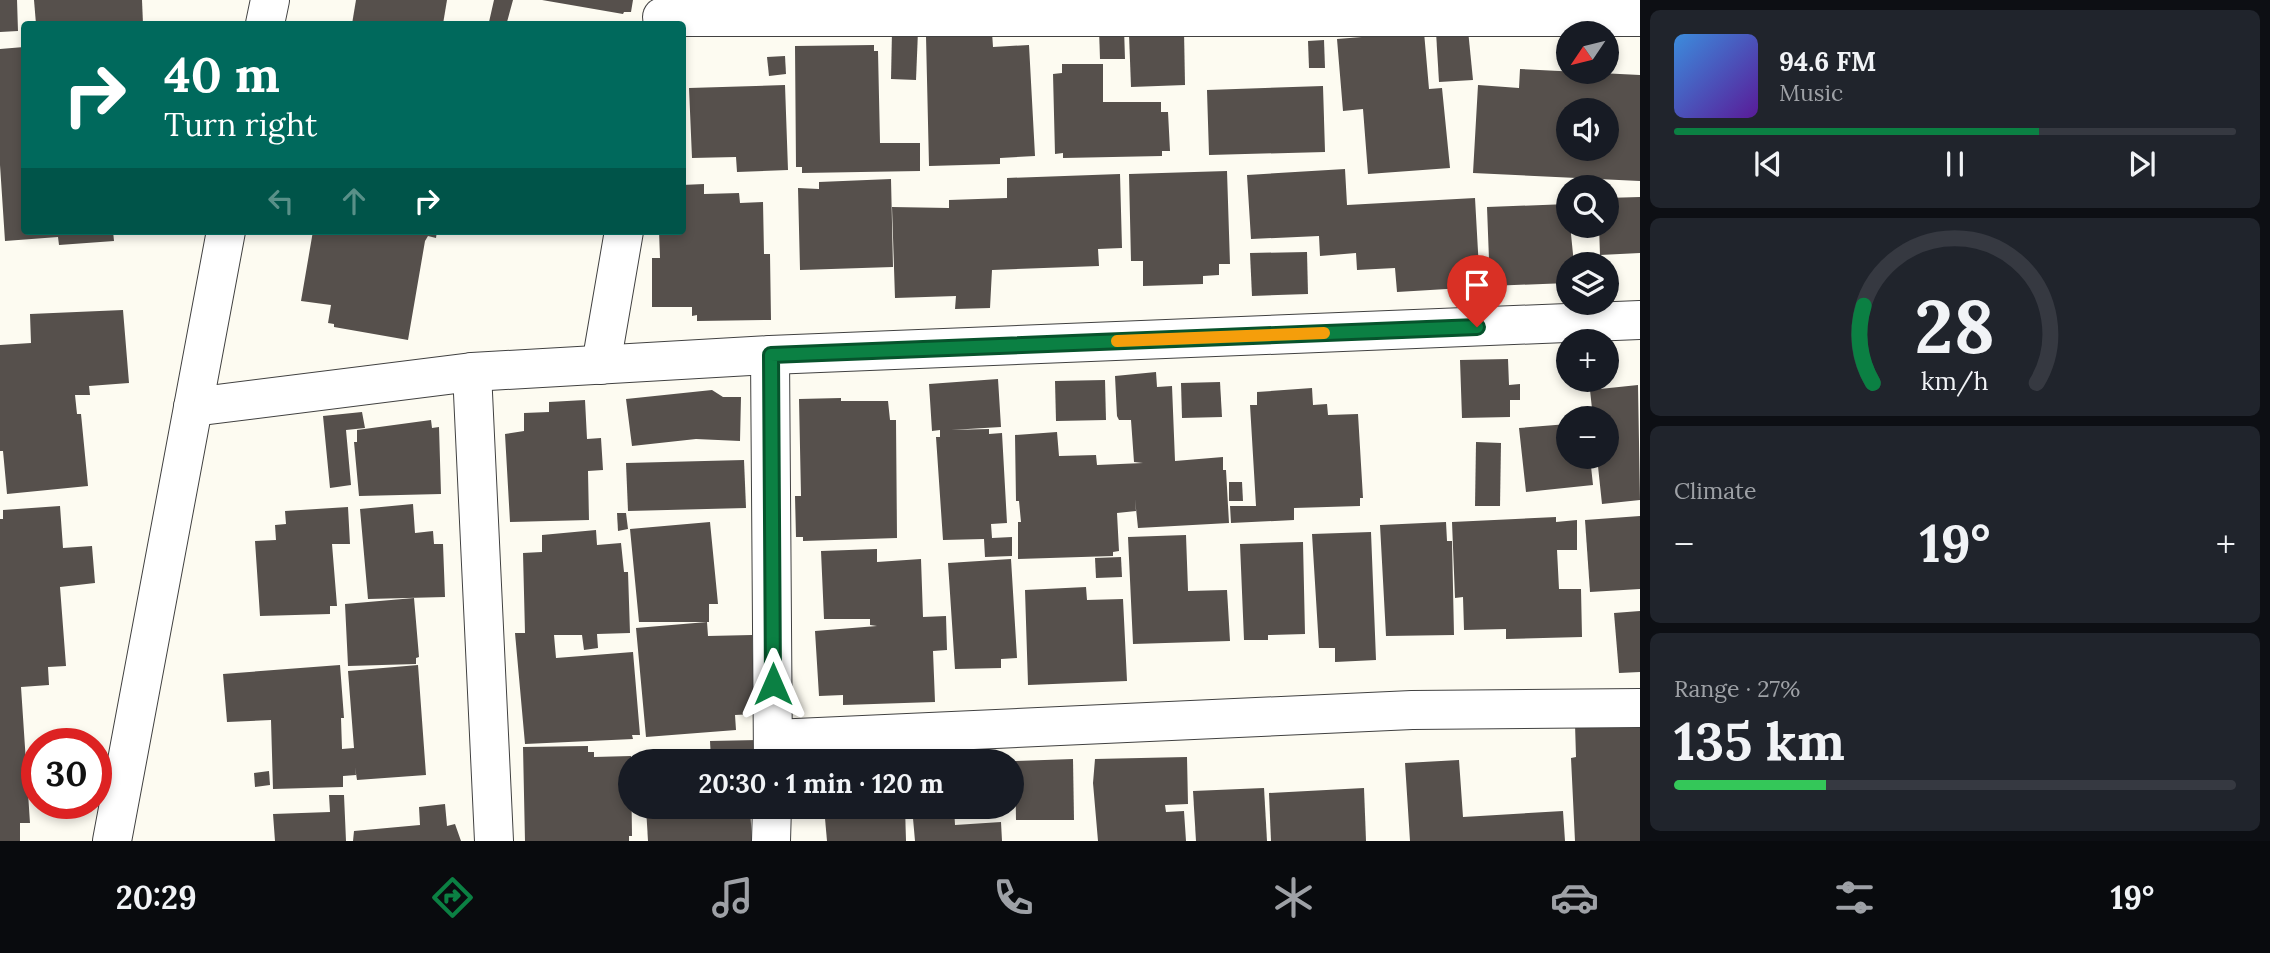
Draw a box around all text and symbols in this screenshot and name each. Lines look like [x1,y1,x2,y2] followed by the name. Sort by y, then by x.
[1556,21,1619,84] north arrow
[1556,21,1619,469] map controls
[164,43,280,105] text: 40 m
[1779,45,1876,78] text: 94.6 FM
[49,49,140,140] icon: right
[1779,78,1843,107] text: Music
[1556,98,1619,161] button: sound
[164,104,317,145] text: Turn right
[1749,145,1787,183] icon: previous
[1936,145,1974,183] icon: pause
[2123,145,2161,183] icon: next
[1556,175,1619,238] button: search
[262,182,300,220] icon: left
[335,182,373,220] icon: ahead
[408,182,446,220] icon: right
[1556,252,1619,315] button: layers
[1447,255,1507,327] pin
[1458,266,1496,304] icon: arrive
[1915,280,1995,373] text: 28
[1556,329,1619,392] button: +
[1921,364,1989,396] text: km/h
[1556,406,1619,469] button: −
[1674,476,1756,505] text: Climate
[1920,510,1990,576] text: 19°
[1674,520,1694,568] text: −
[2216,520,2236,568] text: +
[736,647,810,721] position arrow
[1674,674,1800,703] text: Range · 27%
[1674,708,1845,774] text: 135 km
[21,728,112,819] speed limit sign: 30
[698,767,944,800] text: 20:30 · 1 min · 120 m
[428,873,477,922] icon: directions
[708,873,757,922] icon: music
[989,873,1038,922] icon: phone
[1269,873,1318,922] icon: climate
[1550,873,1599,922] icon: car
[1830,873,1879,922] icon: filters
[116,877,197,918] text: 20:29
[2111,877,2154,918] text: 19°

